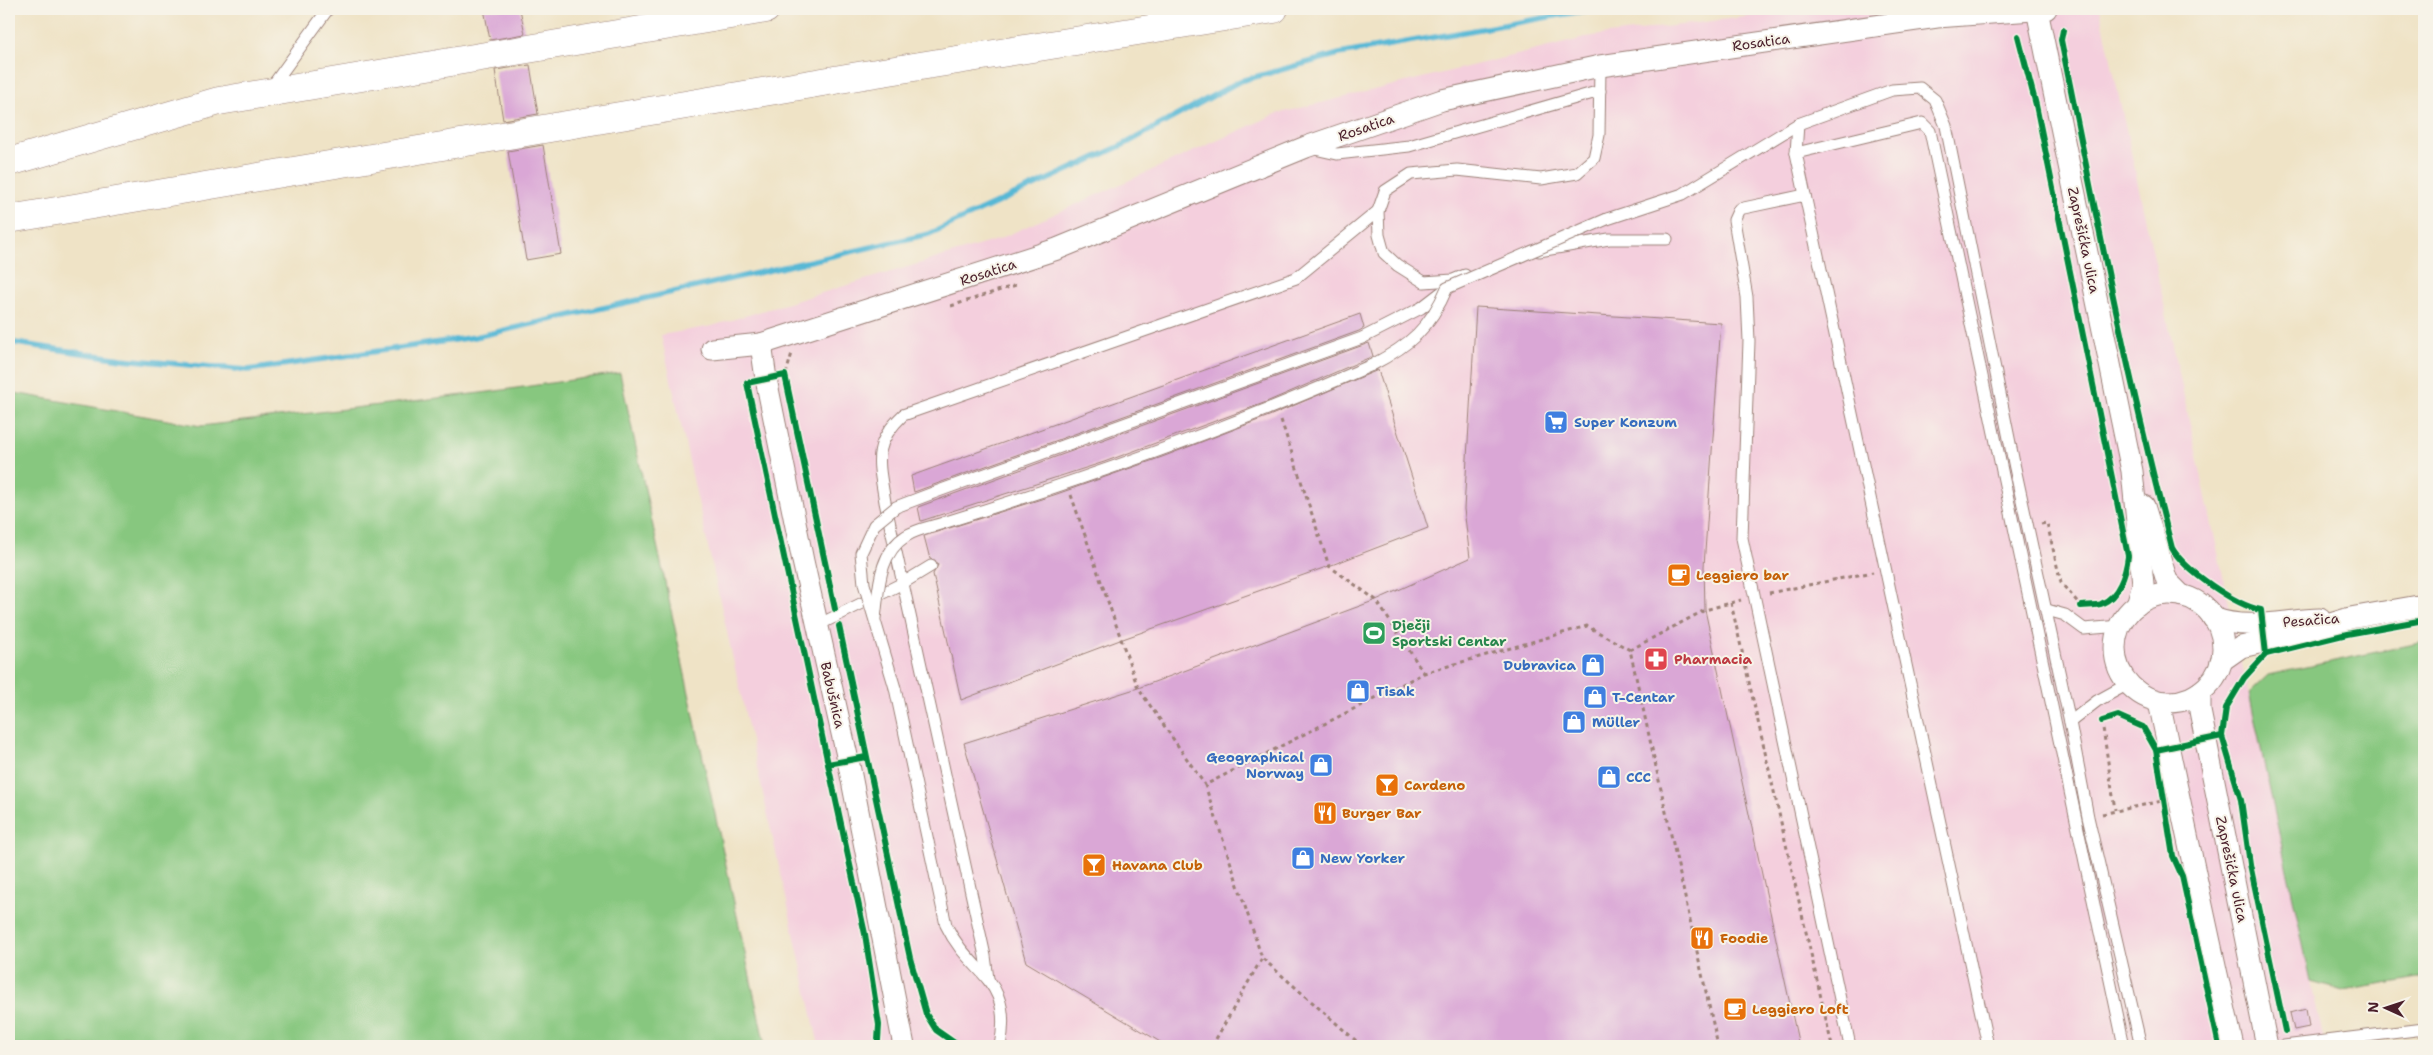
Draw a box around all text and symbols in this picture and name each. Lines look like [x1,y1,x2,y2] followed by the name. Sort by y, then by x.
[1731,29,1791,55] street label: Rosatica
[1336,109,1397,145] street label: Rosatica
[2064,185,2104,295] street label: Zaprešićka ulica
[958,254,1019,290] street label: Rosatica
[1543,409,1569,435] supermarket icon: Super Konzum
[1574,413,1677,431] place label: Super Konzum
[1666,562,1692,588] cafe icon: Leggiero bar
[1696,566,1789,584] place label: Leggiero bar
[2282,609,2340,631] street label: Pesačica
[1392,616,1507,650] place label: Dječji Sportski Centar
[1361,620,1387,646] sports icon: Dječji Sportski Centar
[1643,646,1669,672] pharmacy icon: Pharmacia
[1674,650,1753,668] place label: Pharmacia
[1580,652,1606,678] shop icon: Dubravica
[1503,656,1576,674] place label: Dubravica
[817,660,849,730] street label: Babušnica
[1345,678,1371,704] shop icon: Tisak
[1376,682,1415,700] place label: Tisak
[1582,684,1608,710] shop icon: T-Centar
[1612,688,1675,706] place label: T-Centar
[1561,709,1587,735] shop icon: Müller
[1592,713,1641,731] place label: Müller
[1206,748,1304,782] place label: Geographical Norway
[1308,752,1334,778] shop icon: Geographical Norway
[1596,764,1622,790] shop icon: CCC
[1626,768,1651,786] place label: CCC
[1374,772,1400,798] bar icon: Cardeno
[1404,776,1465,794] place label: Cardeno
[1312,800,1338,826] restaurant icon: Burger Bar
[1342,804,1422,822] place label: Burger Bar
[2212,814,2252,924] street label: Zaprešićka ulica
[1290,845,1316,871] shop icon: New Yorker
[1320,849,1406,867] place label: New Yorker
[1081,852,1107,878] bar icon: Havana Club
[1112,856,1203,874] place label: Havana Club
[1689,925,1715,951] restaurant icon: Foodie
[1720,929,1768,947] place label: Foodie
[2360,982,2410,1032] north arrow
[1722,996,1748,1022] cafe icon: Leggiero Loft
[1752,1000,1849,1018] place label: Leggiero Loft
[2364,1001,2382,1013] text: N

